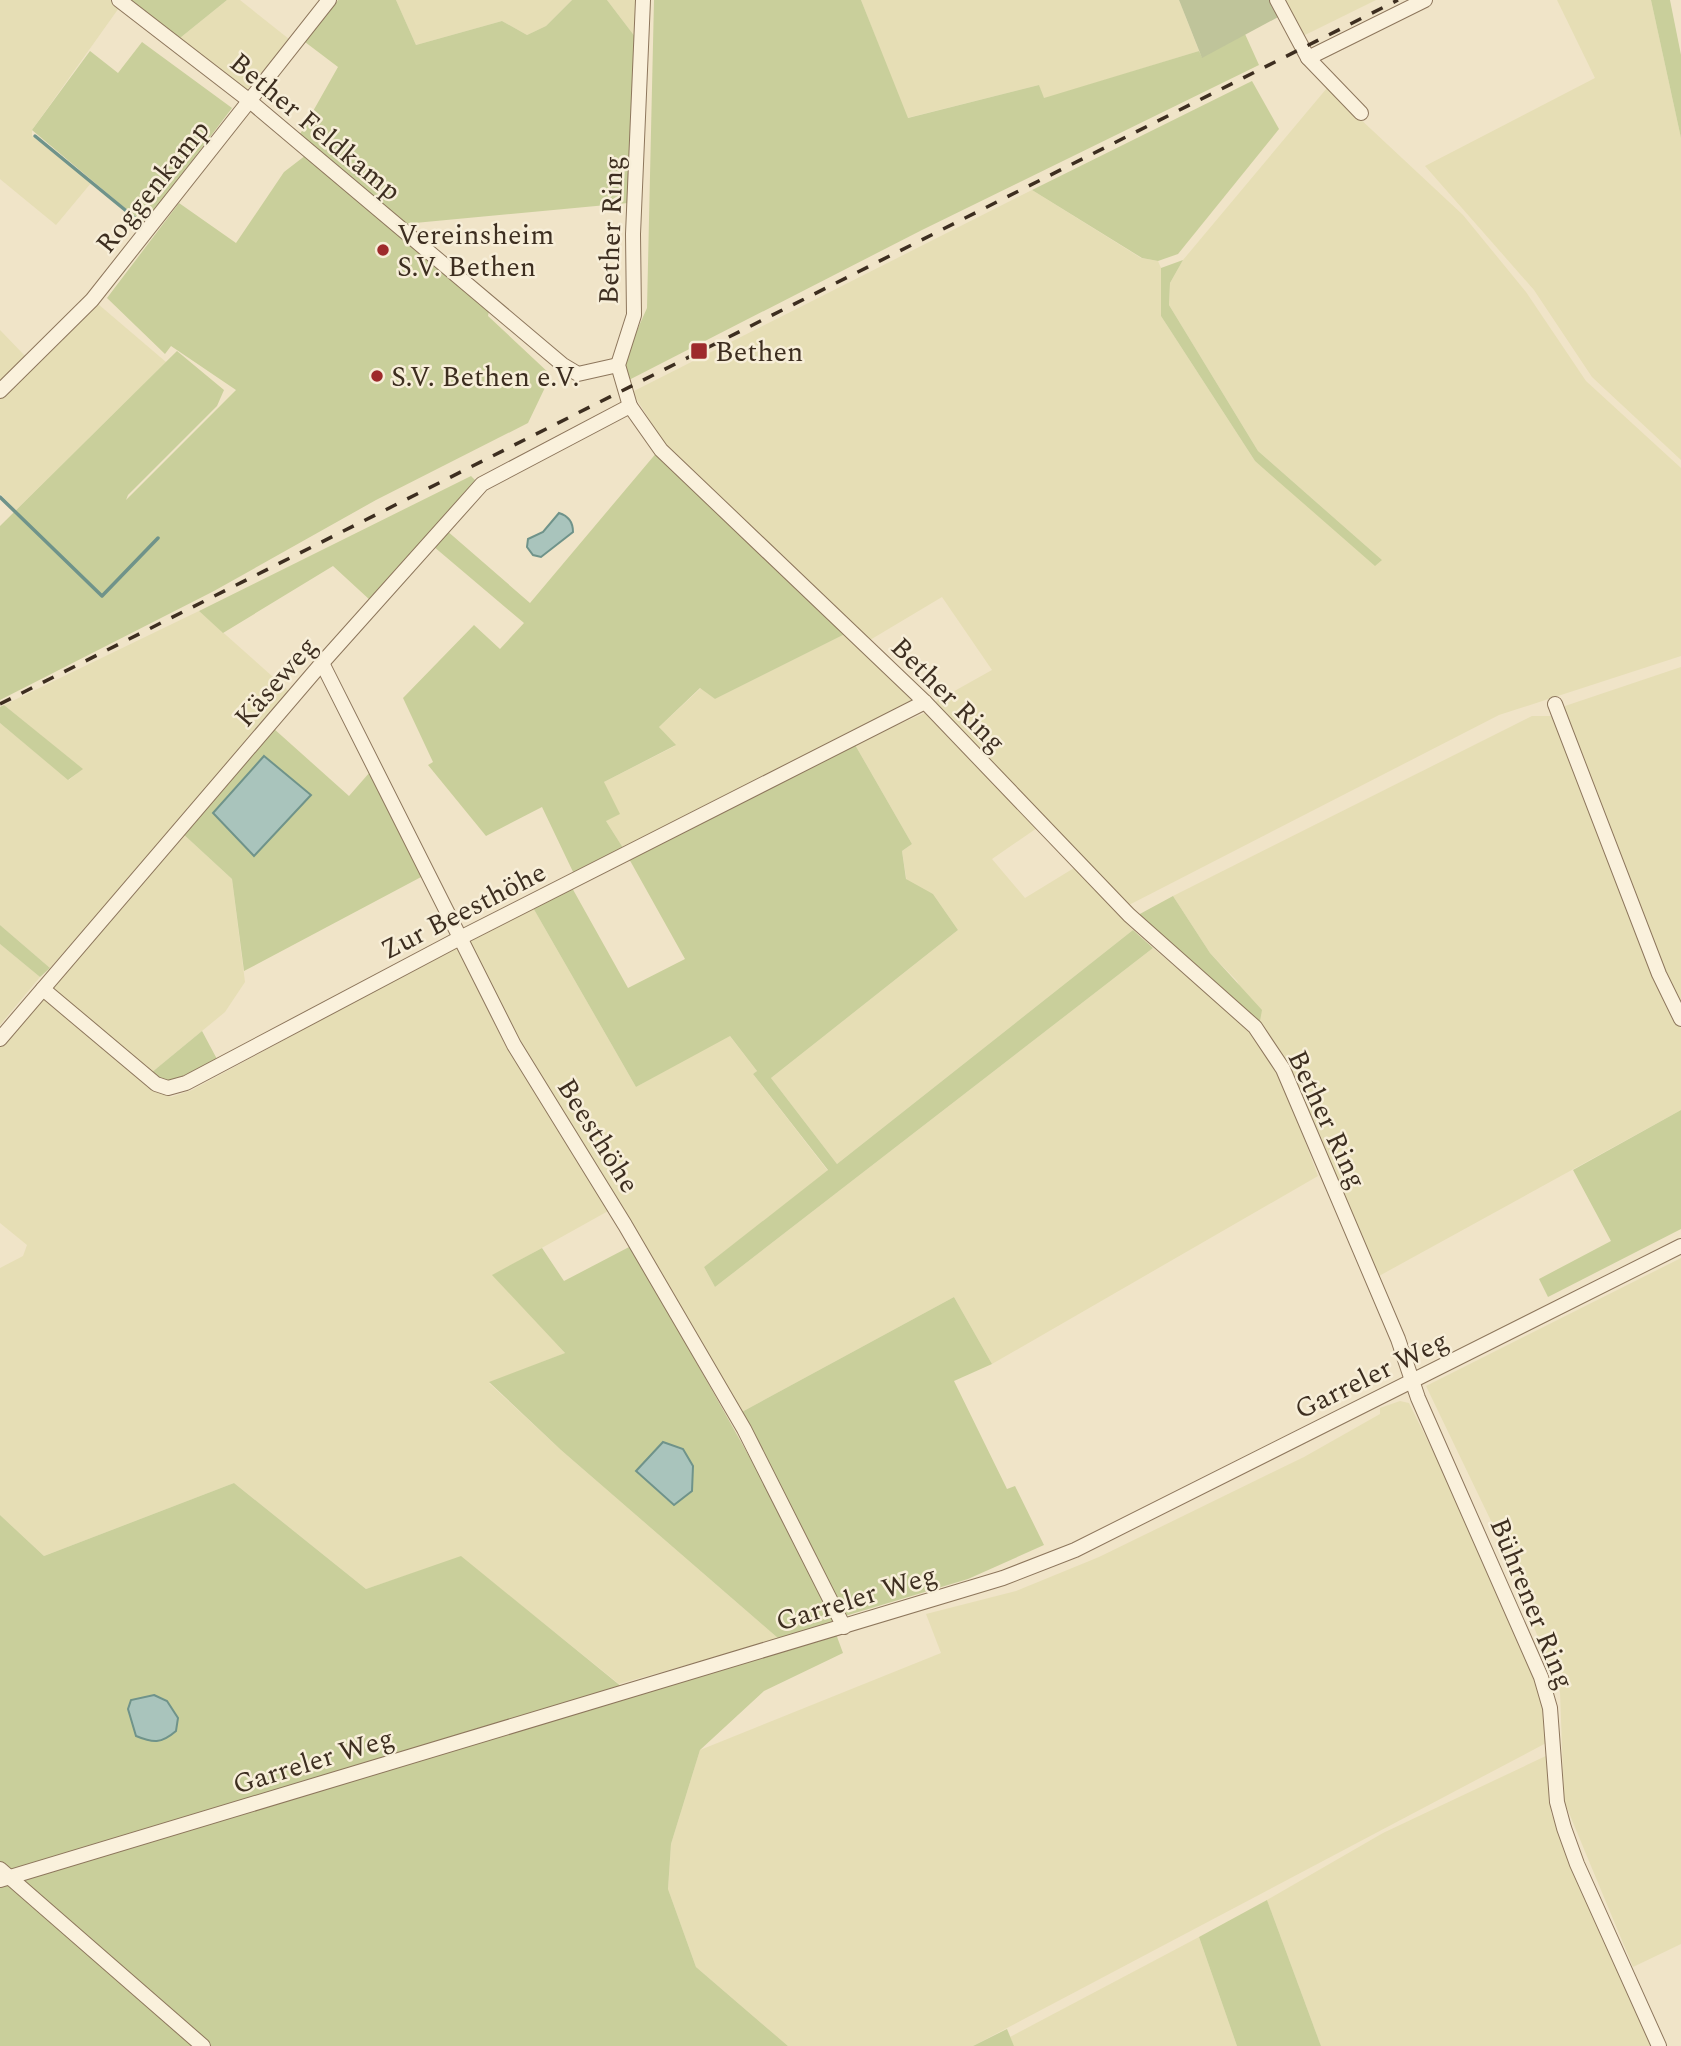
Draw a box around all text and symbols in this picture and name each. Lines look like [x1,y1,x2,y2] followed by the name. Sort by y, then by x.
[220,42,410,212] street label: Bether Feldkamp
[85,110,221,263] street label: Roggenkamp
[587,155,636,305] street label: Bether Ring
[397,214,554,289] place label: Vereinsheim S.V. Bethen
[375,242,391,258] marker: Vereinsheim S.V. Bethen
[715,331,803,374] place label: Bethen
[689,341,709,361] marker: Bethen
[391,356,579,399] place label: S.V. Bethen e.V.
[369,368,385,384] marker: S.V. Bethen e.V.
[224,627,328,737] street label: Käseweg
[880,627,1016,763] street label: Bether Ring
[373,851,554,972] street label: Zur Beesthöhe
[1276,1043,1378,1196] street label: Bether Ring
[545,1070,650,1202] street label: Beesthöhe
[1287,1319,1456,1431] street label: Garreler Weg
[1478,1511,1586,1696] street label: Bührener Ring
[770,1554,942,1643] street label: Garreler Weg
[227,1717,399,1806] street label: Garreler Weg

